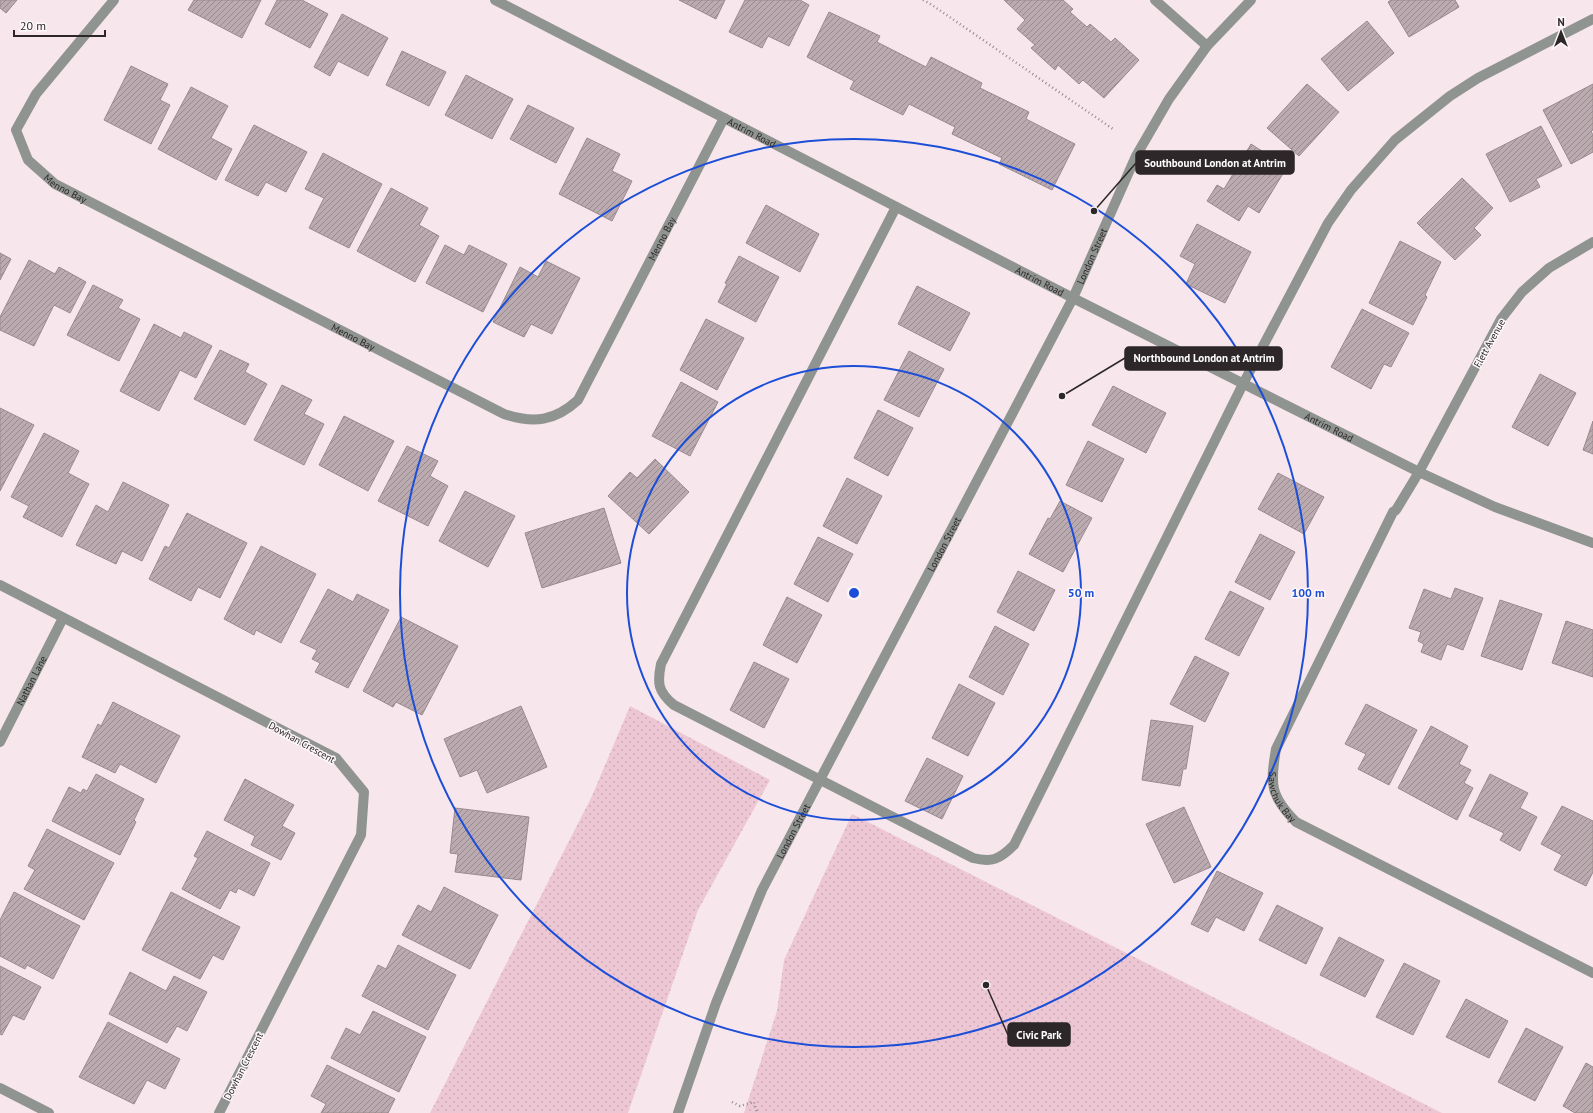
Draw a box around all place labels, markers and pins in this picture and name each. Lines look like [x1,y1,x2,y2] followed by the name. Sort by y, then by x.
[1136,151,1294,174] callout: Southbound London at Antrim
[1125,347,1282,370] callout: Northbound London at Antrim
[847,586,861,600] centre of rings
[1008,1023,1070,1046] callout: Civic Park

